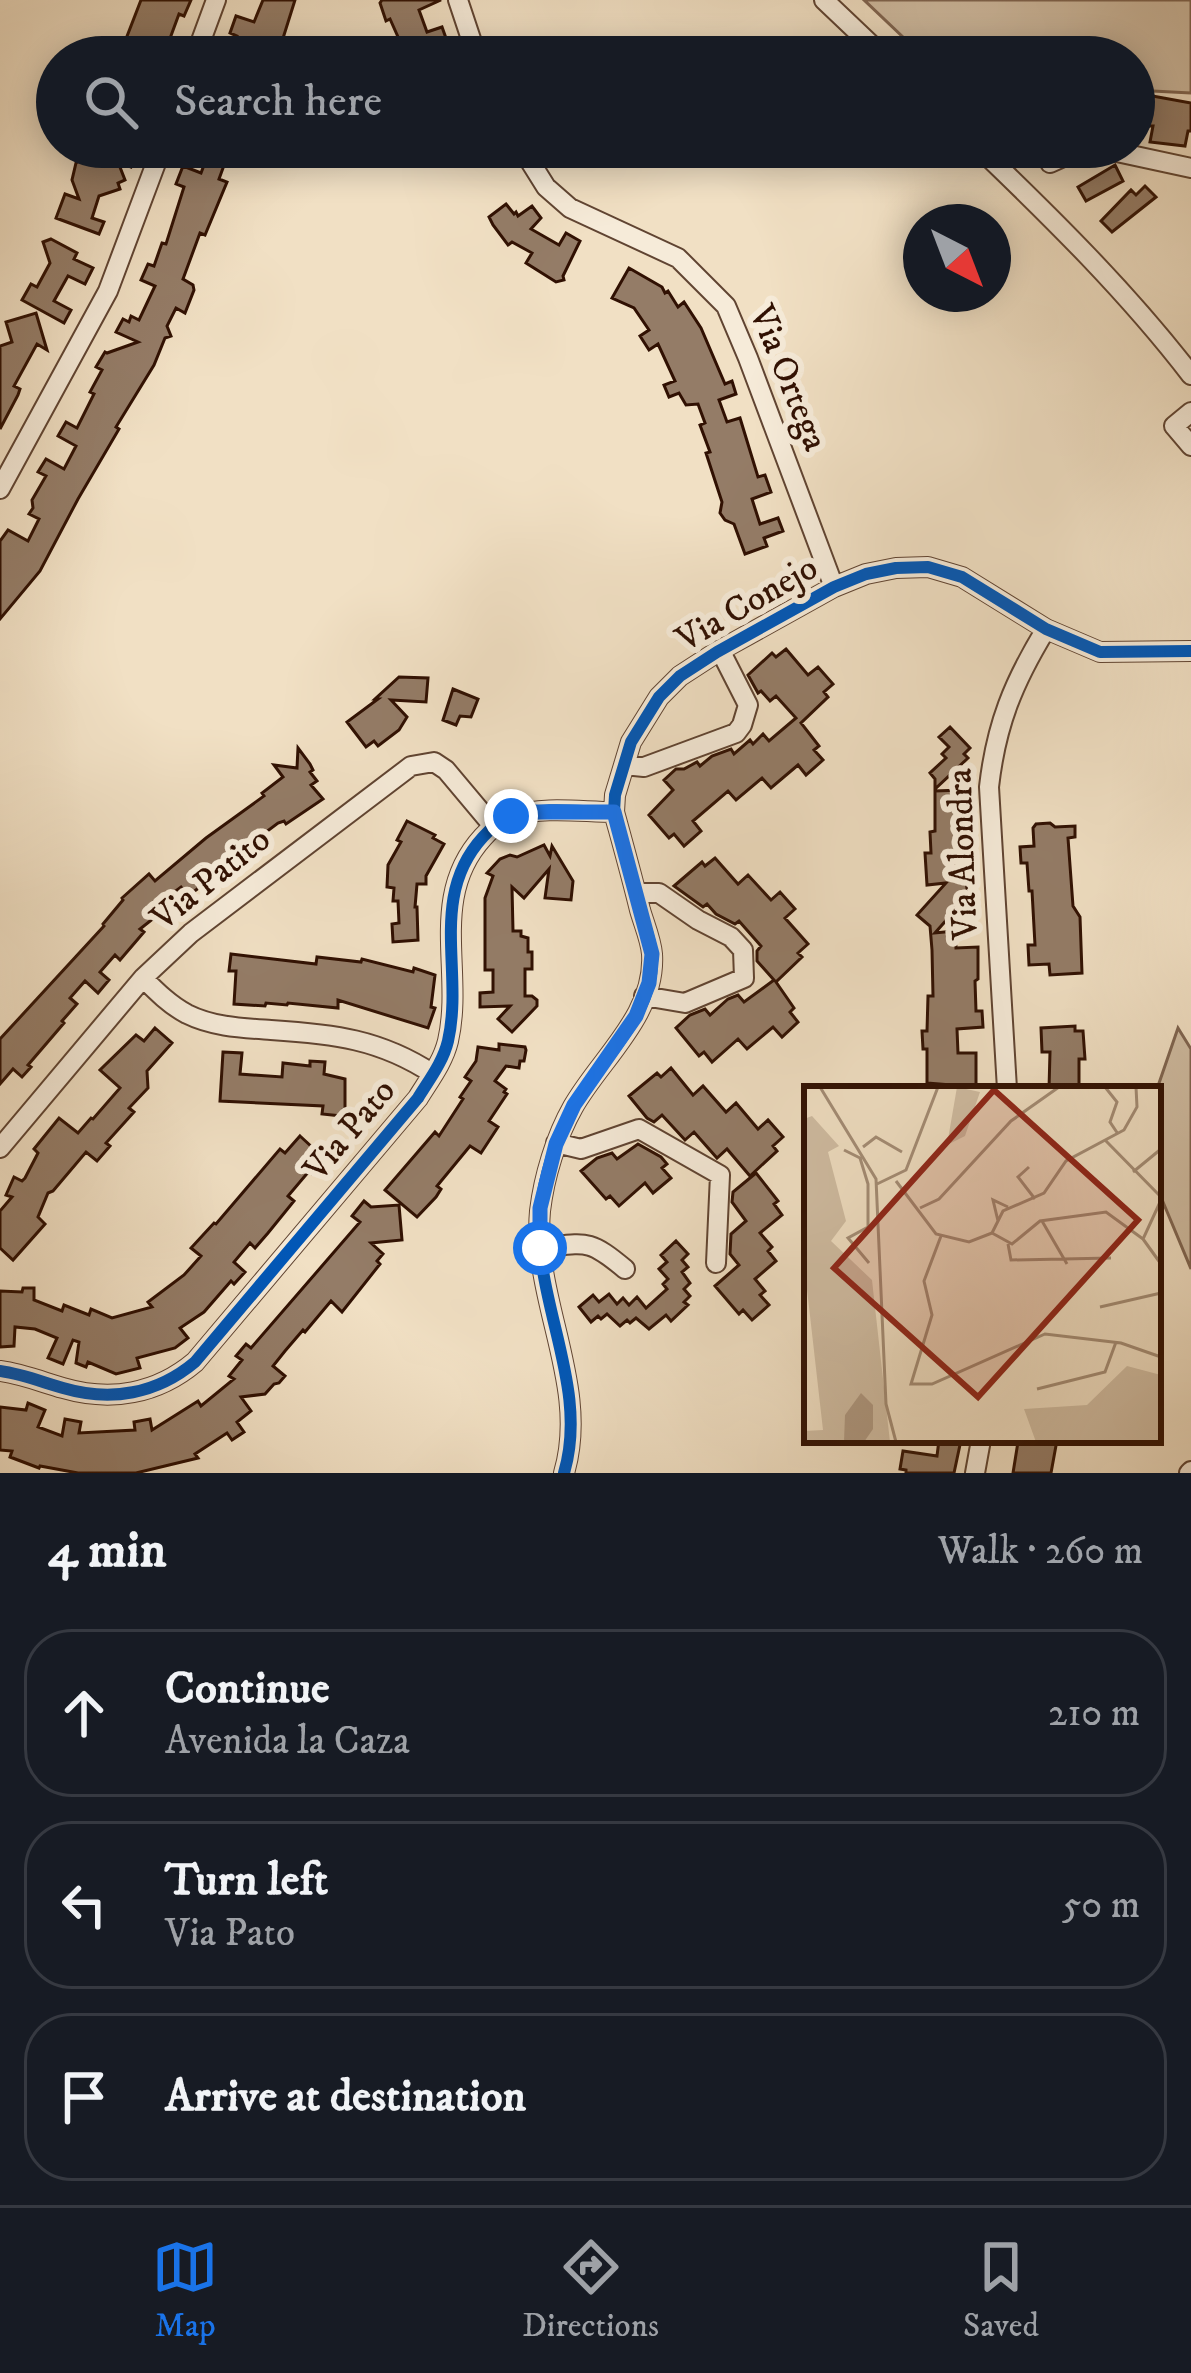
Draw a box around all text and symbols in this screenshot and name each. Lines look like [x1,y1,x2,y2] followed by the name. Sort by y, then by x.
[36,36,1155,168] search box
[78,69,144,135] icon: search
[174,74,382,130] text: Search here
[903,204,1011,312] north arrow
[738,298,838,458] street label: Via Ortega
[667,546,826,663] street label: Via Conejo
[938,767,989,941] street label: Via Alondra
[484,789,538,843] route end
[141,817,280,941] street label: Via Patito
[294,1070,406,1191] street label: Via Pato
[804,1086,1161,1443] inset map
[513,1221,567,1275] route start
[48,1519,166,1583] text: 4 min
[938,1527,1143,1576] text: Walk · 260 m
[165,1661,330,1717] text: Continue
[51,1680,117,1746] icon: ahead
[1048,1689,1140,1738] text: 210 m
[165,1717,410,1766] text: Avenida la Caza
[165,1853,328,1909] text: Turn left
[51,1872,117,1938] icon: left
[1062,1881,1140,1930] text: 50 m
[165,1909,295,1958] text: Via Pato
[51,2064,117,2130] icon: arrive
[165,2069,526,2125] text: Arrive at destination
[152,2234,218,2347] tab: Map
[522,2234,659,2347] tab: Directions
[963,2234,1039,2347] tab: Saved

